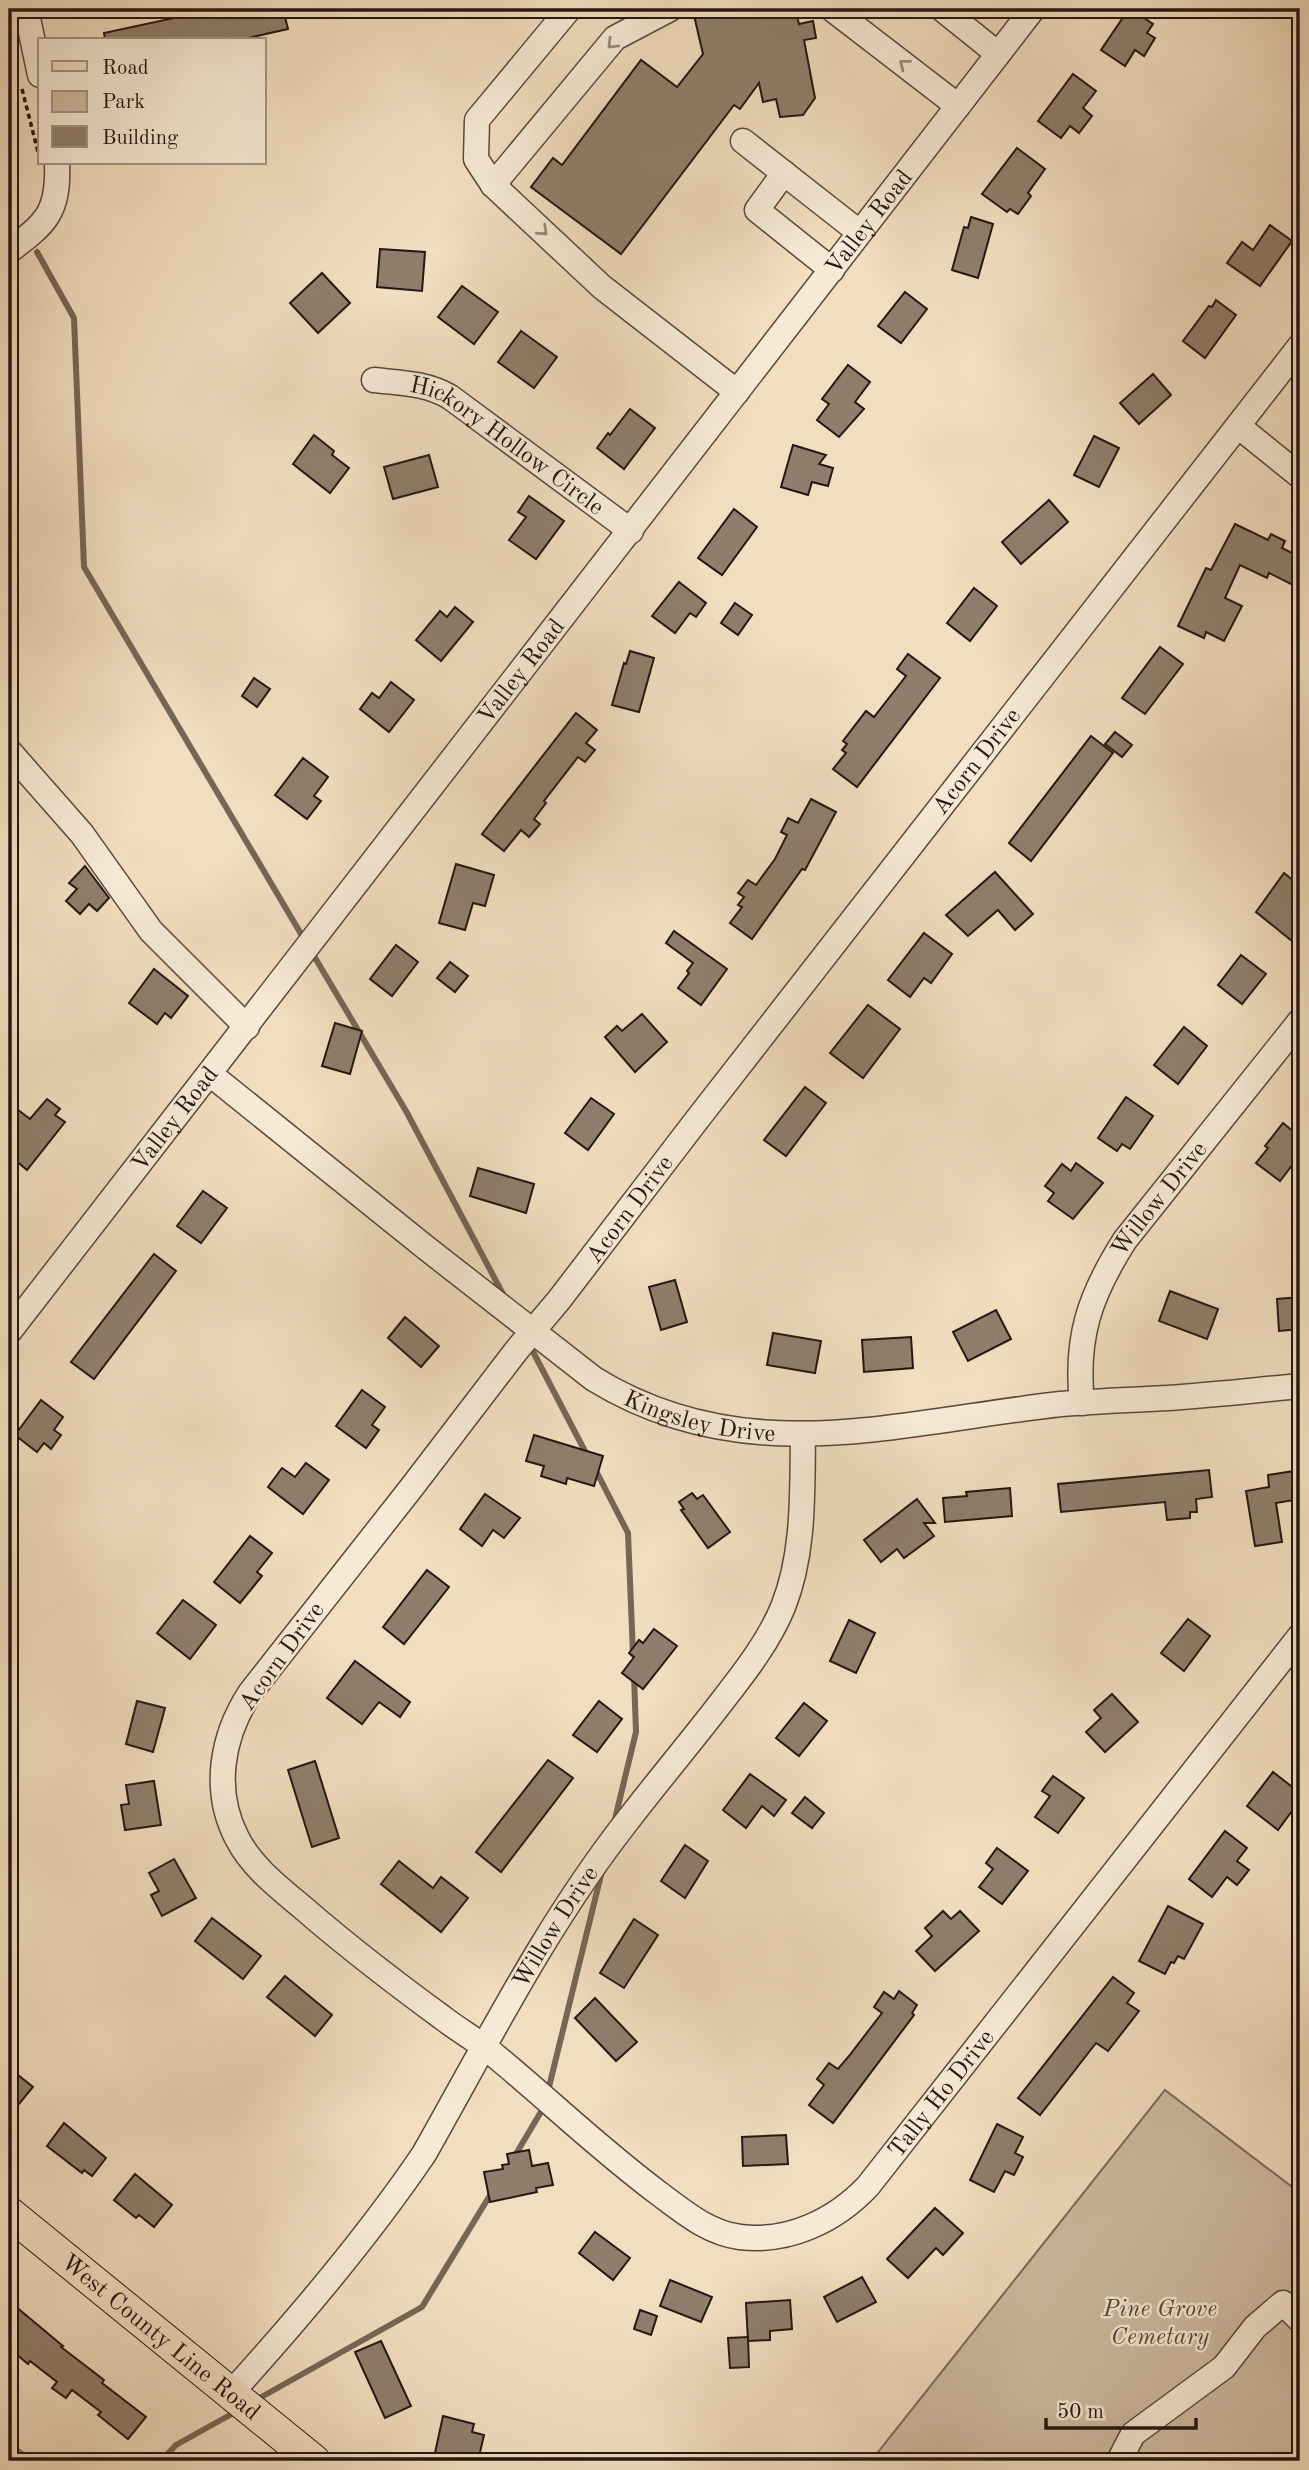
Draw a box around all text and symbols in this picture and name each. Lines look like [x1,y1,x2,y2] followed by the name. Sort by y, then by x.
[608,35,621,48] one-way arrow
[38,38,266,164] legend
[102,58,149,79] text: Road
[899,59,912,72] one-way arrow
[102,92,145,113] text: Park
[102,128,179,149] text: Building
[822,166,918,280] street label: Valley Road
[535,223,548,236] one-way arrow
[408,374,608,521] street label: Hickory Hollow Circle
[474,615,570,729] street label: Valley Road
[929,704,1026,820] street label: Acorn Drive
[128,1063,224,1177] street label: Valley Road
[1108,1138,1213,1261] street label: Willow Drive
[583,1152,679,1268] street label: Acorn Drive
[619,1387,776,1447] street label: Kingsley Drive
[235,1598,330,1716] street label: Acorn Drive
[510,1862,604,1992] street label: Willow Drive
[885,2026,1000,2163] street label: Tally Ho Drive
[56,2251,264,2426] street label: West County Line Road
[1102,2298,1217,2350] park label: Pine Grove Cemetary
[1046,2386,1197,2430] scale bar
[1057,2402,1104,2423] text: 50 m

